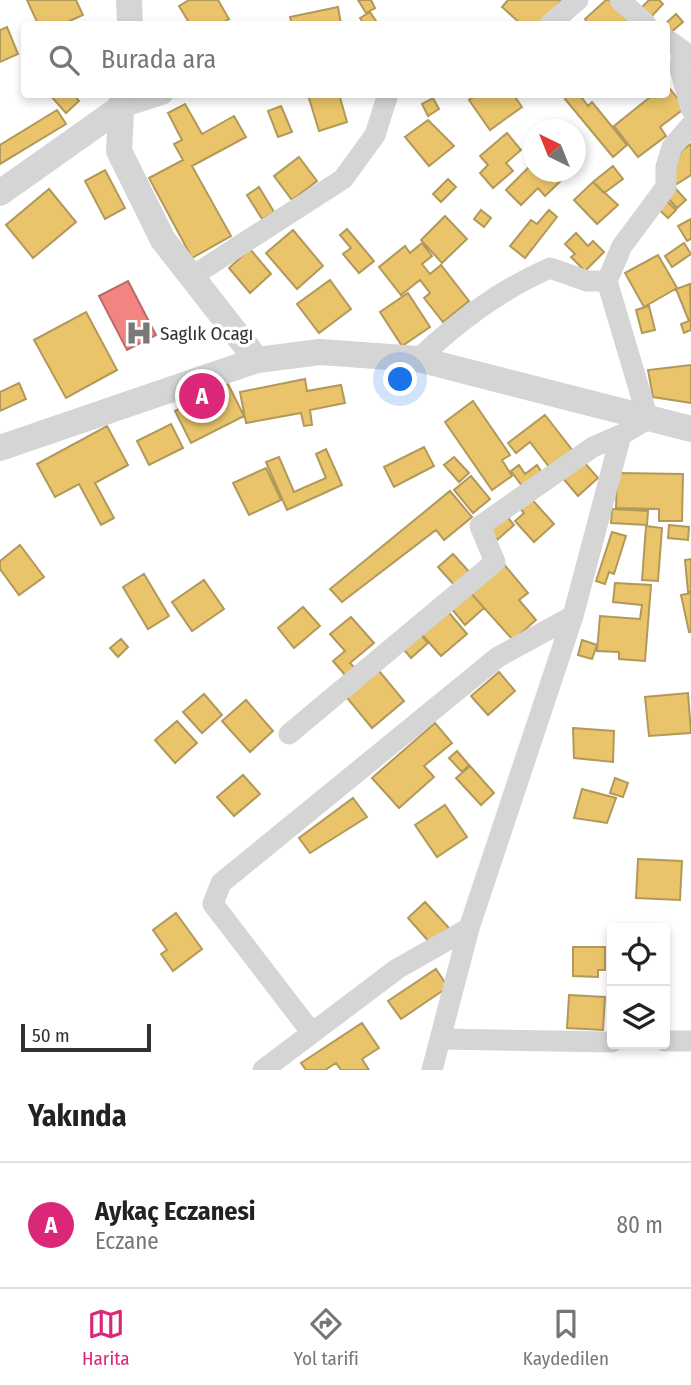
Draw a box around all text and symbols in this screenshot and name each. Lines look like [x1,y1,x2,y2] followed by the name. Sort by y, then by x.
[21,21,670,98] search box
[45,41,83,79] icon: search
[101,44,216,75] text: Burada ara
[523,119,586,182] north arrow
[124,318,154,348] hospital icon: Saglık Ocagı
[160,322,253,345] place label: Saglık Ocagı
[383,362,417,396] your location
[179,370,225,422] pin: A
[607,923,670,1049] map controls
[607,923,670,986] button: locate
[607,986,670,1049] button: layers
[21,1021,150,1053] scale bar
[32,1024,70,1047] text: 50 m
[28,1098,127,1134] text: Yakında
[95,1196,256,1227] text: Aykaç Eczanesi
[45,1211,57,1239] text: A
[616,1211,663,1239] text: 80 m
[95,1227,159,1255] text: Eczane
[82,1305,130,1370] tab: Harita
[294,1305,359,1370] tab: Yol tarifi
[523,1305,609,1370] tab: Kaydedilen

